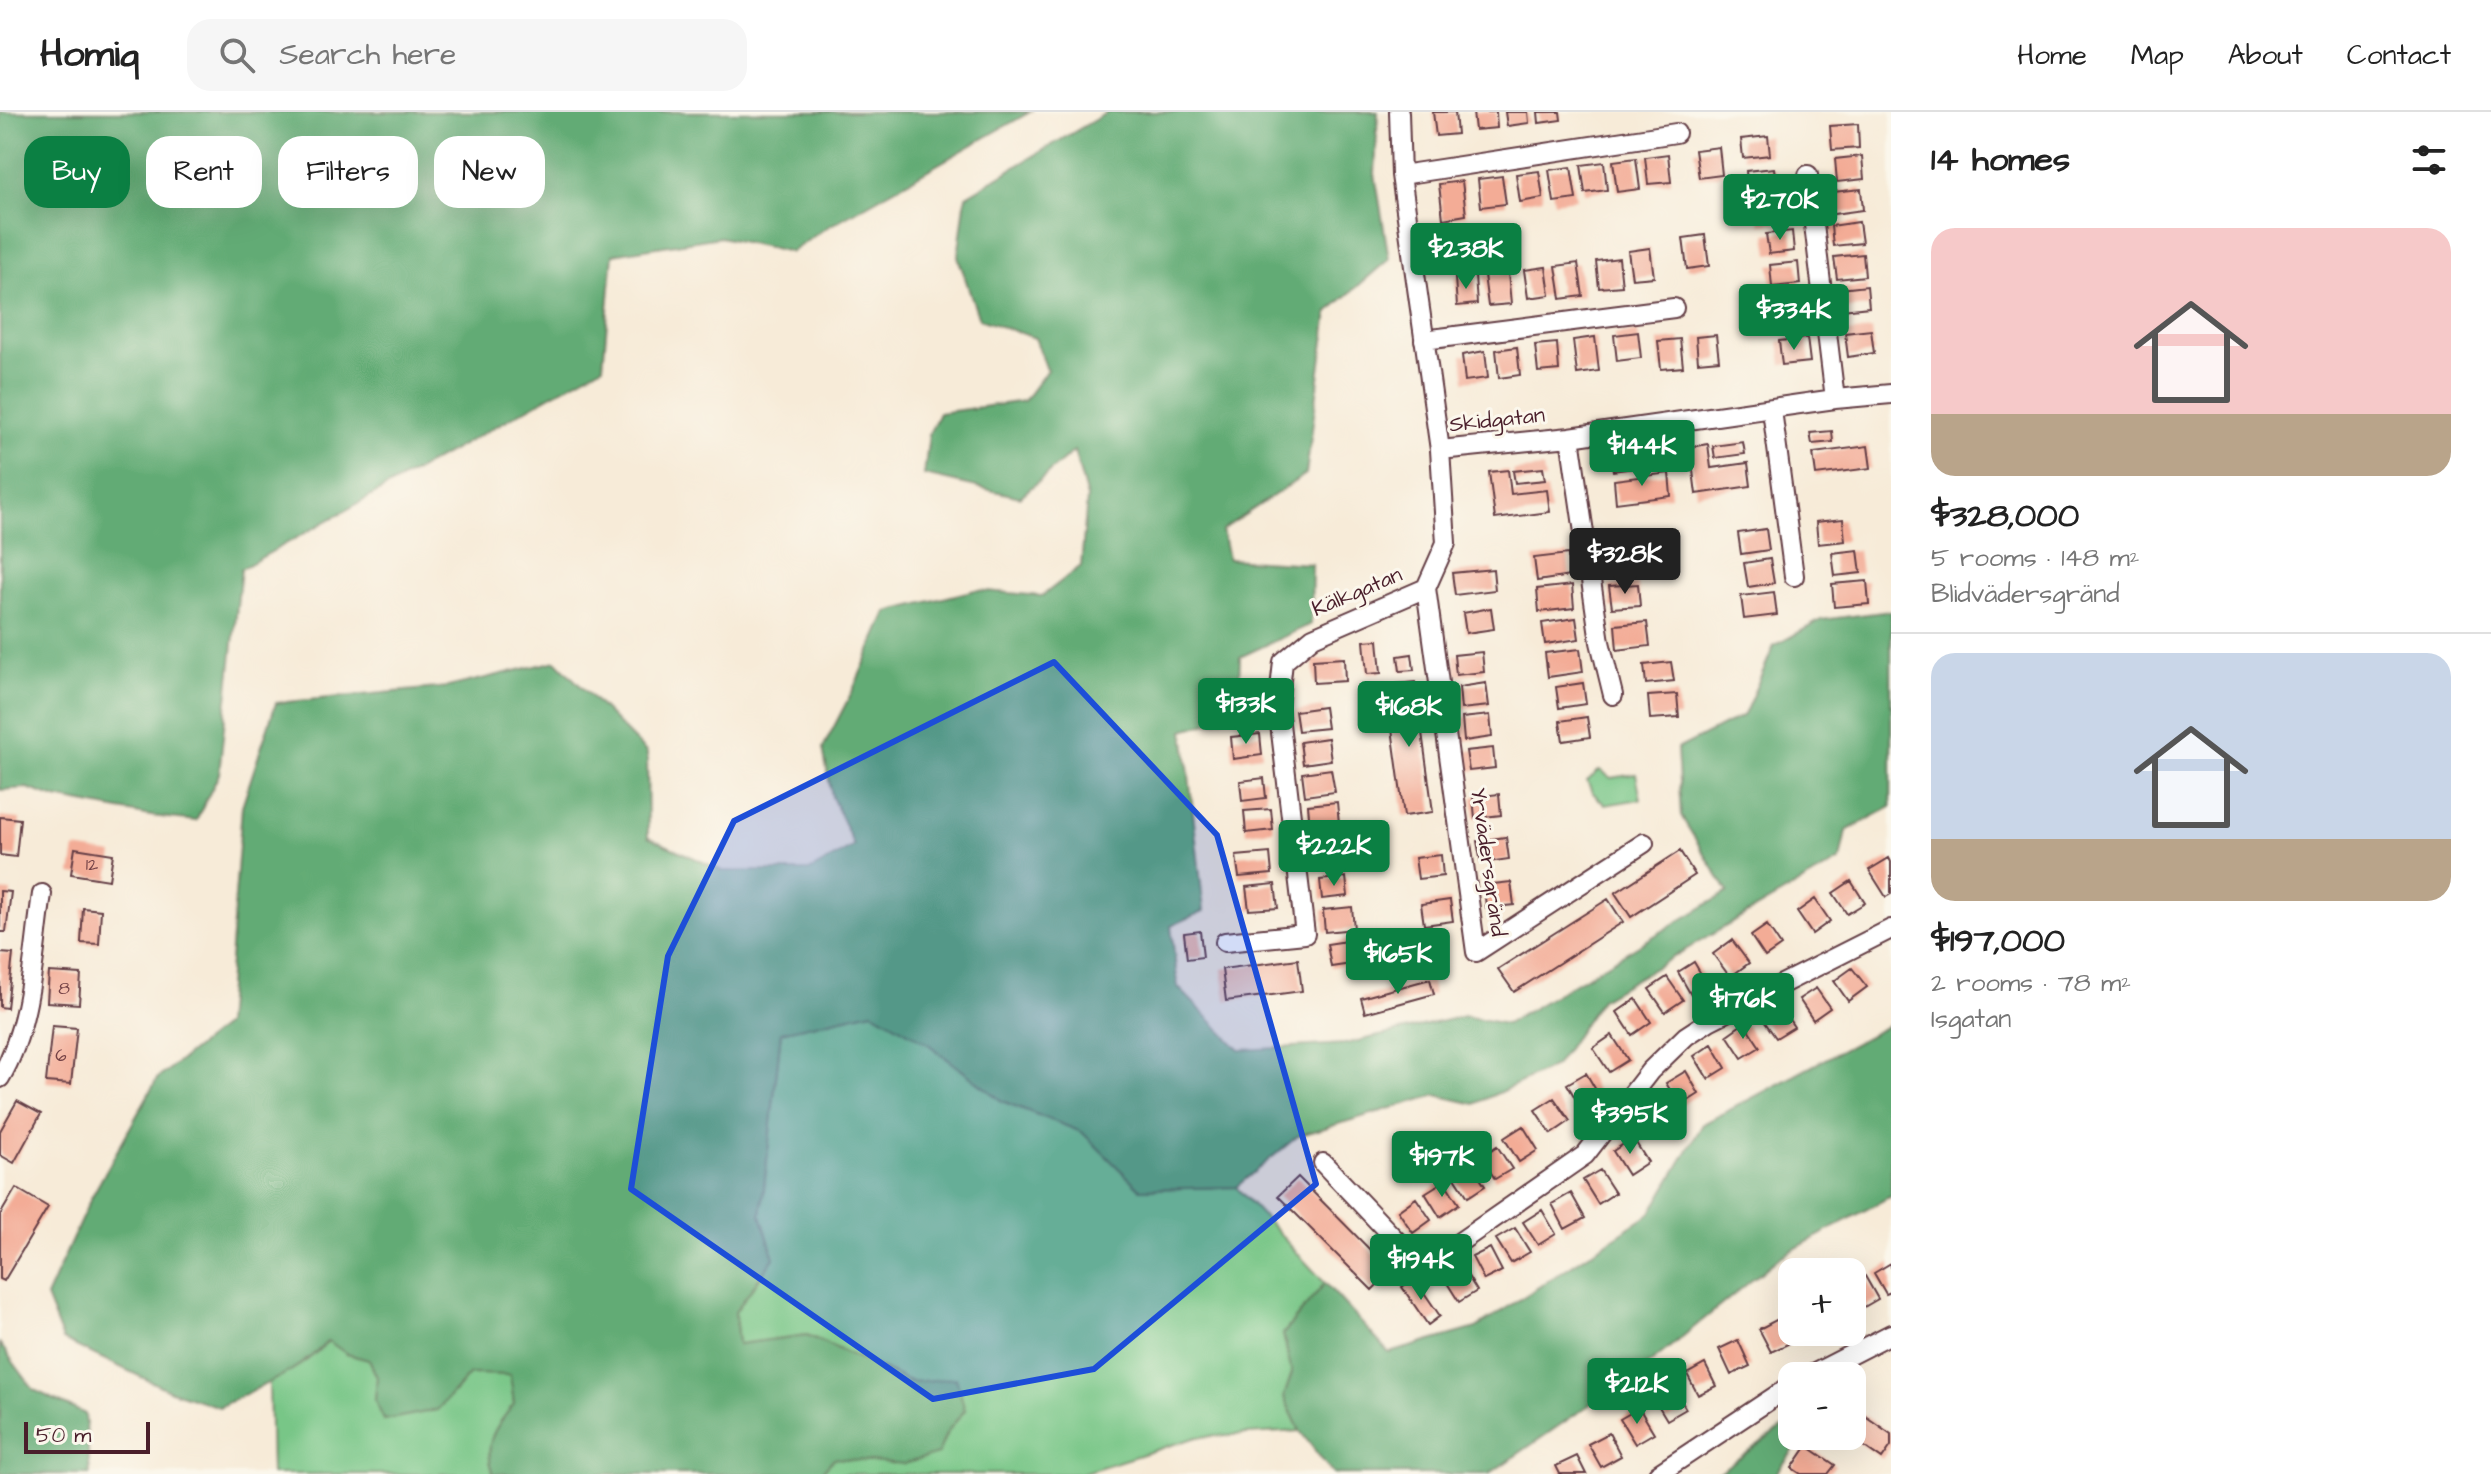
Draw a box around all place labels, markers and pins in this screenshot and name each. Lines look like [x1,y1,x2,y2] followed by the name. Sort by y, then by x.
[1724,174,1836,242] pin: $270K
[1410,223,1522,291] pin: $238K
[1738,284,1850,352] pin: $334K
[1586,420,1698,488] pin: $144K
[1569,528,1681,596] pin: $328K
[1190,678,1302,746] pin: $133K
[1353,681,1465,749] pin: $168K
[1278,820,1390,888] pin: $222K
[1342,928,1454,996] pin: $165K
[1687,973,1799,1041] pin: $176K
[1574,1088,1686,1156] pin: $395K
[1386,1131,1498,1199] pin: $197K
[1365,1234,1477,1302] pin: $194K
[1581,1358,1693,1426] pin: $212K

